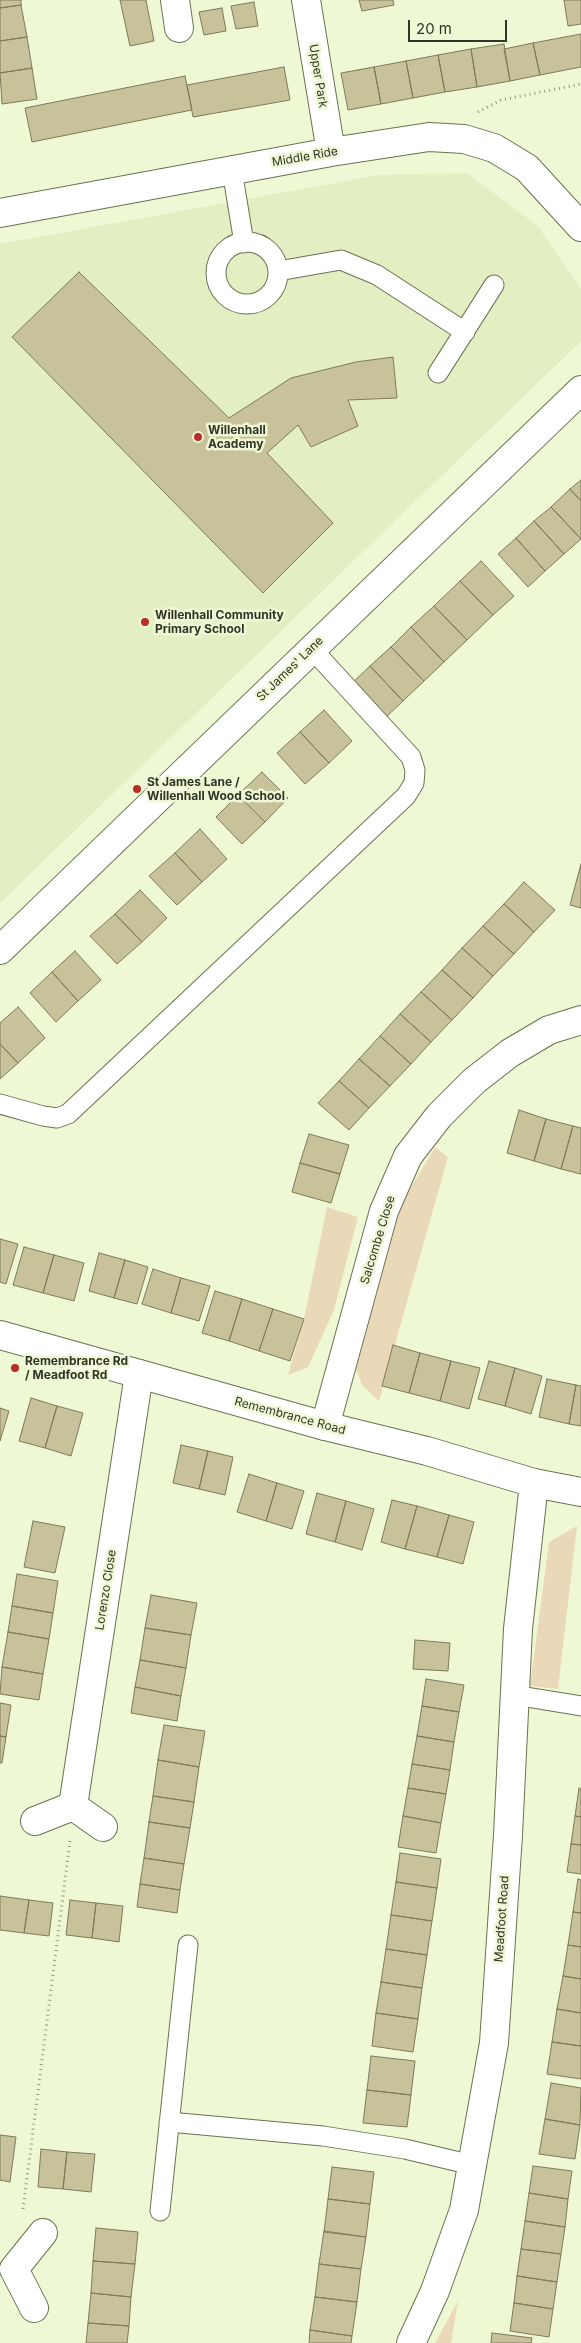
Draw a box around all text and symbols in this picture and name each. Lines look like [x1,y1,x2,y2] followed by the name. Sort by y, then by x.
[411,10,510,42] scale bar
[416,19,452,38] text: 20 m
[306,43,330,109] street label: Upper Park
[271,144,339,170] street label: Middle Ride
[208,423,266,451] place label: Willenhall Academy
[192,431,204,443] marker: Willenhall Academy
[155,608,284,636] place label: Willenhall Community Primary School
[139,616,151,628] marker: Willenhall Community Primary School
[254,634,326,704] street label: St James' Lane
[147,775,285,803] place label: St James Lane / Willenhall Wood School
[131,783,143,795] marker: St James Lane / Willenhall Wood School
[358,1194,398,1286] street label: Salcombe Close
[25,1354,128,1382] place label: Remembrance Rd / Meadfoot Rd
[9,1362,21,1374] marker: Remembrance Rd / Meadfoot Rd
[233,1394,347,1438] street label: Remembrance Road
[93,1549,119,1631] street label: Lorenzo Close
[492,1875,512,1963] street label: Meadfoot Road

